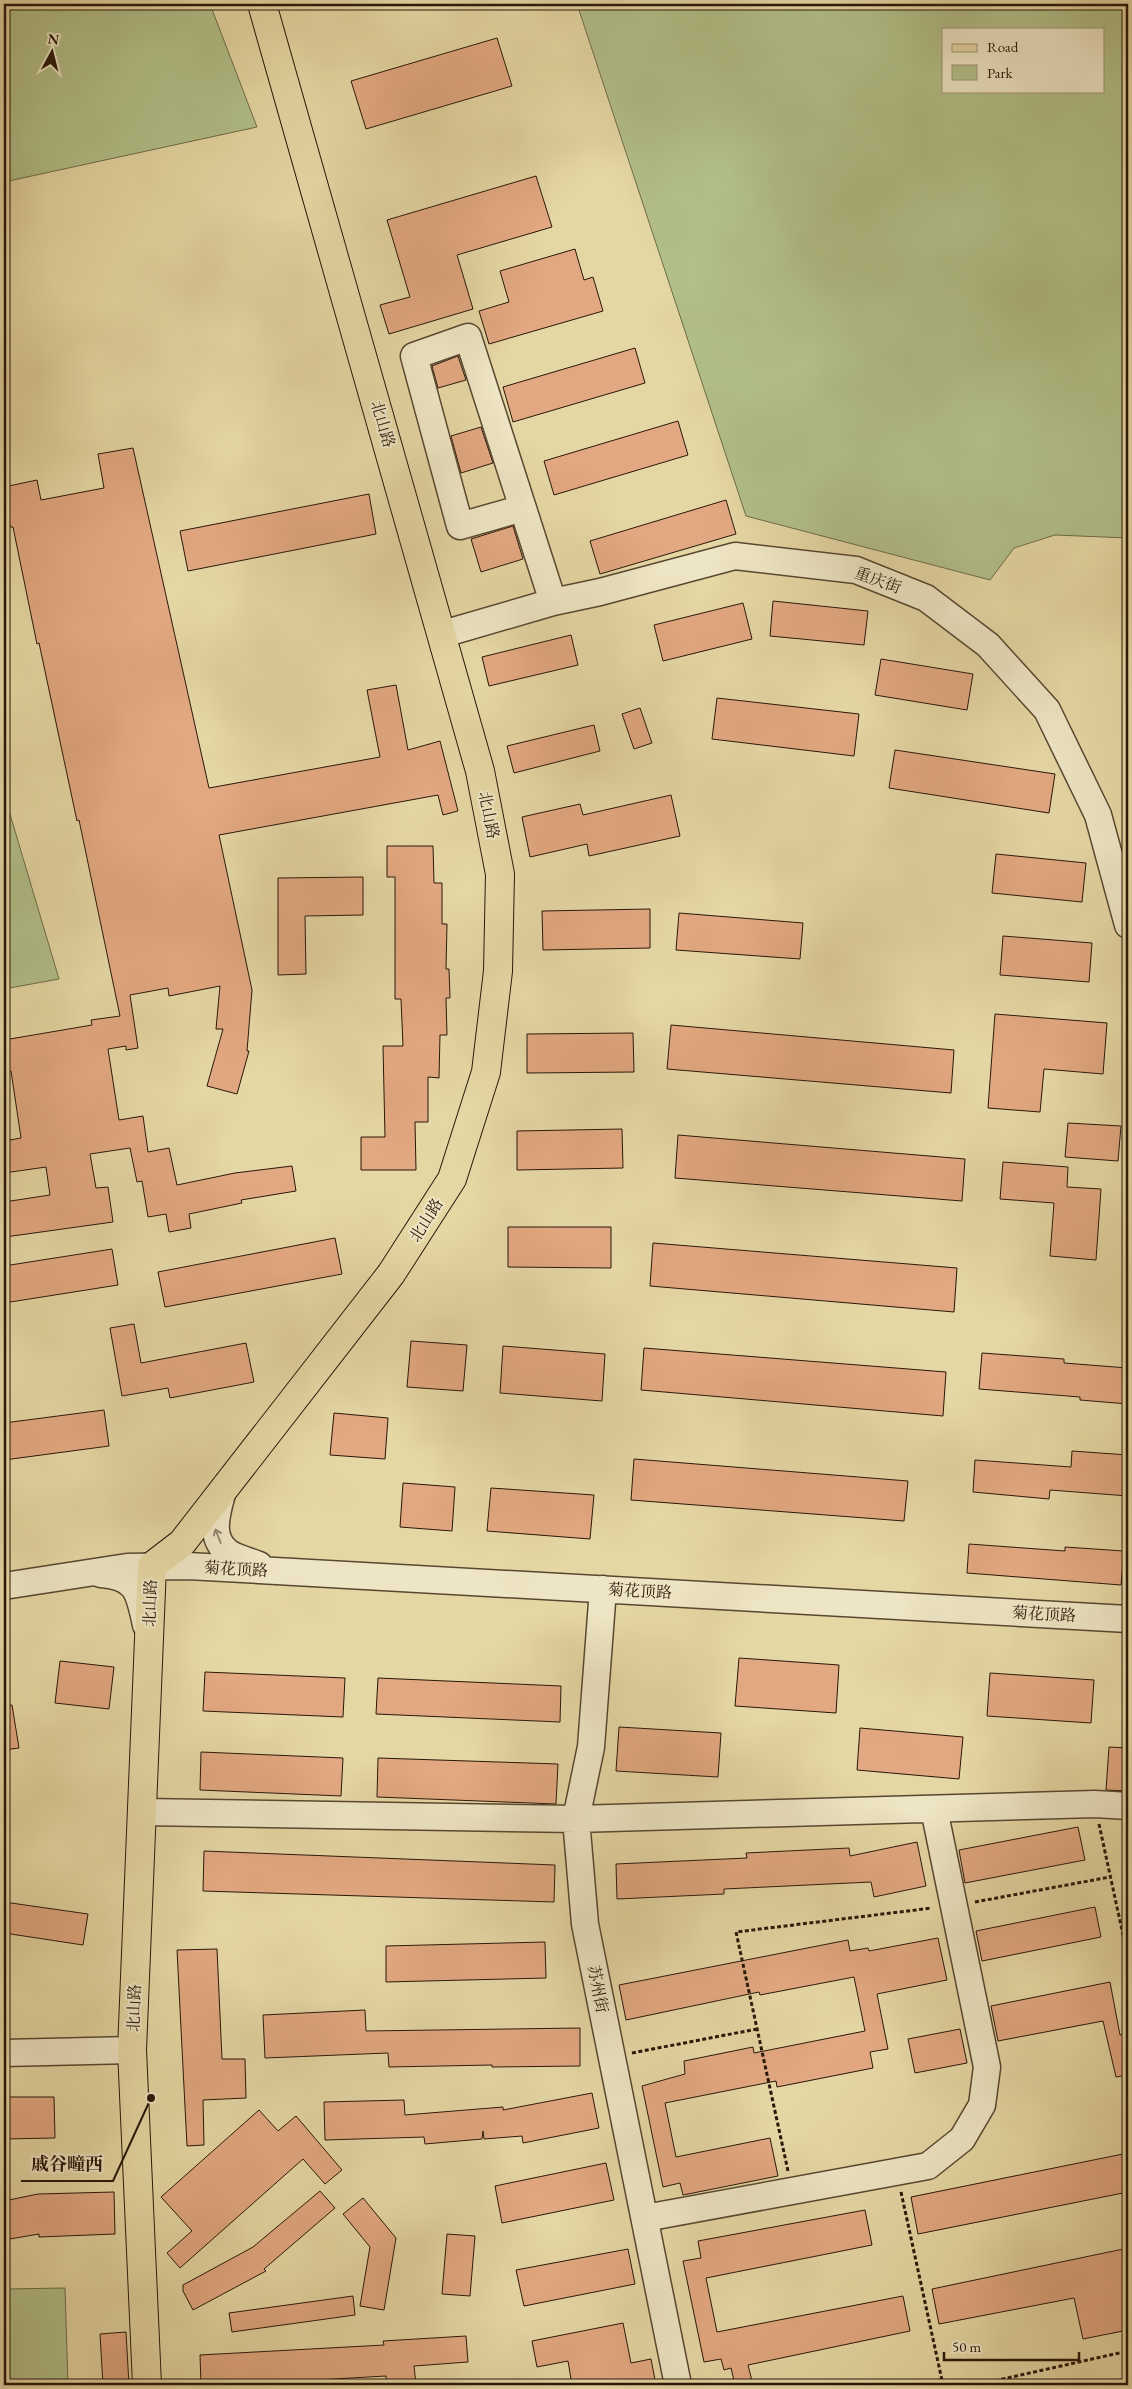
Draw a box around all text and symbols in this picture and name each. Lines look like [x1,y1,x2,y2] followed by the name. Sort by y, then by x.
[28,28,78,78] north arrow
[942,28,1104,92] legend
[47,29,61,49] text: N
[987,37,1019,56] text: Road
[987,63,1014,82] text: Park
[366,398,400,450] street label: 北山路
[852,562,904,598] street label: 重庆街
[474,789,504,841] street label: 北山路
[404,1194,448,1246] street label: 北山路
[213,1529,222,1544] one-way arrow
[203,1557,269,1581] street label: 菊花顶路
[139,1579,161,1627] street label: 北山路
[607,1579,673,1603] street label: 菊花顶路
[1011,1602,1077,1626] street label: 菊花顶路
[583,1963,613,2015] street label: 苏州街
[123,1984,145,2032] street label: 北山路
[21,2148,113,2181] callout: 戚谷疃西
[31,2152,103,2175] text: 戚谷疃西
[944,2329,1080,2361] scale bar
[952,2337,981,2356] text: 50 m

